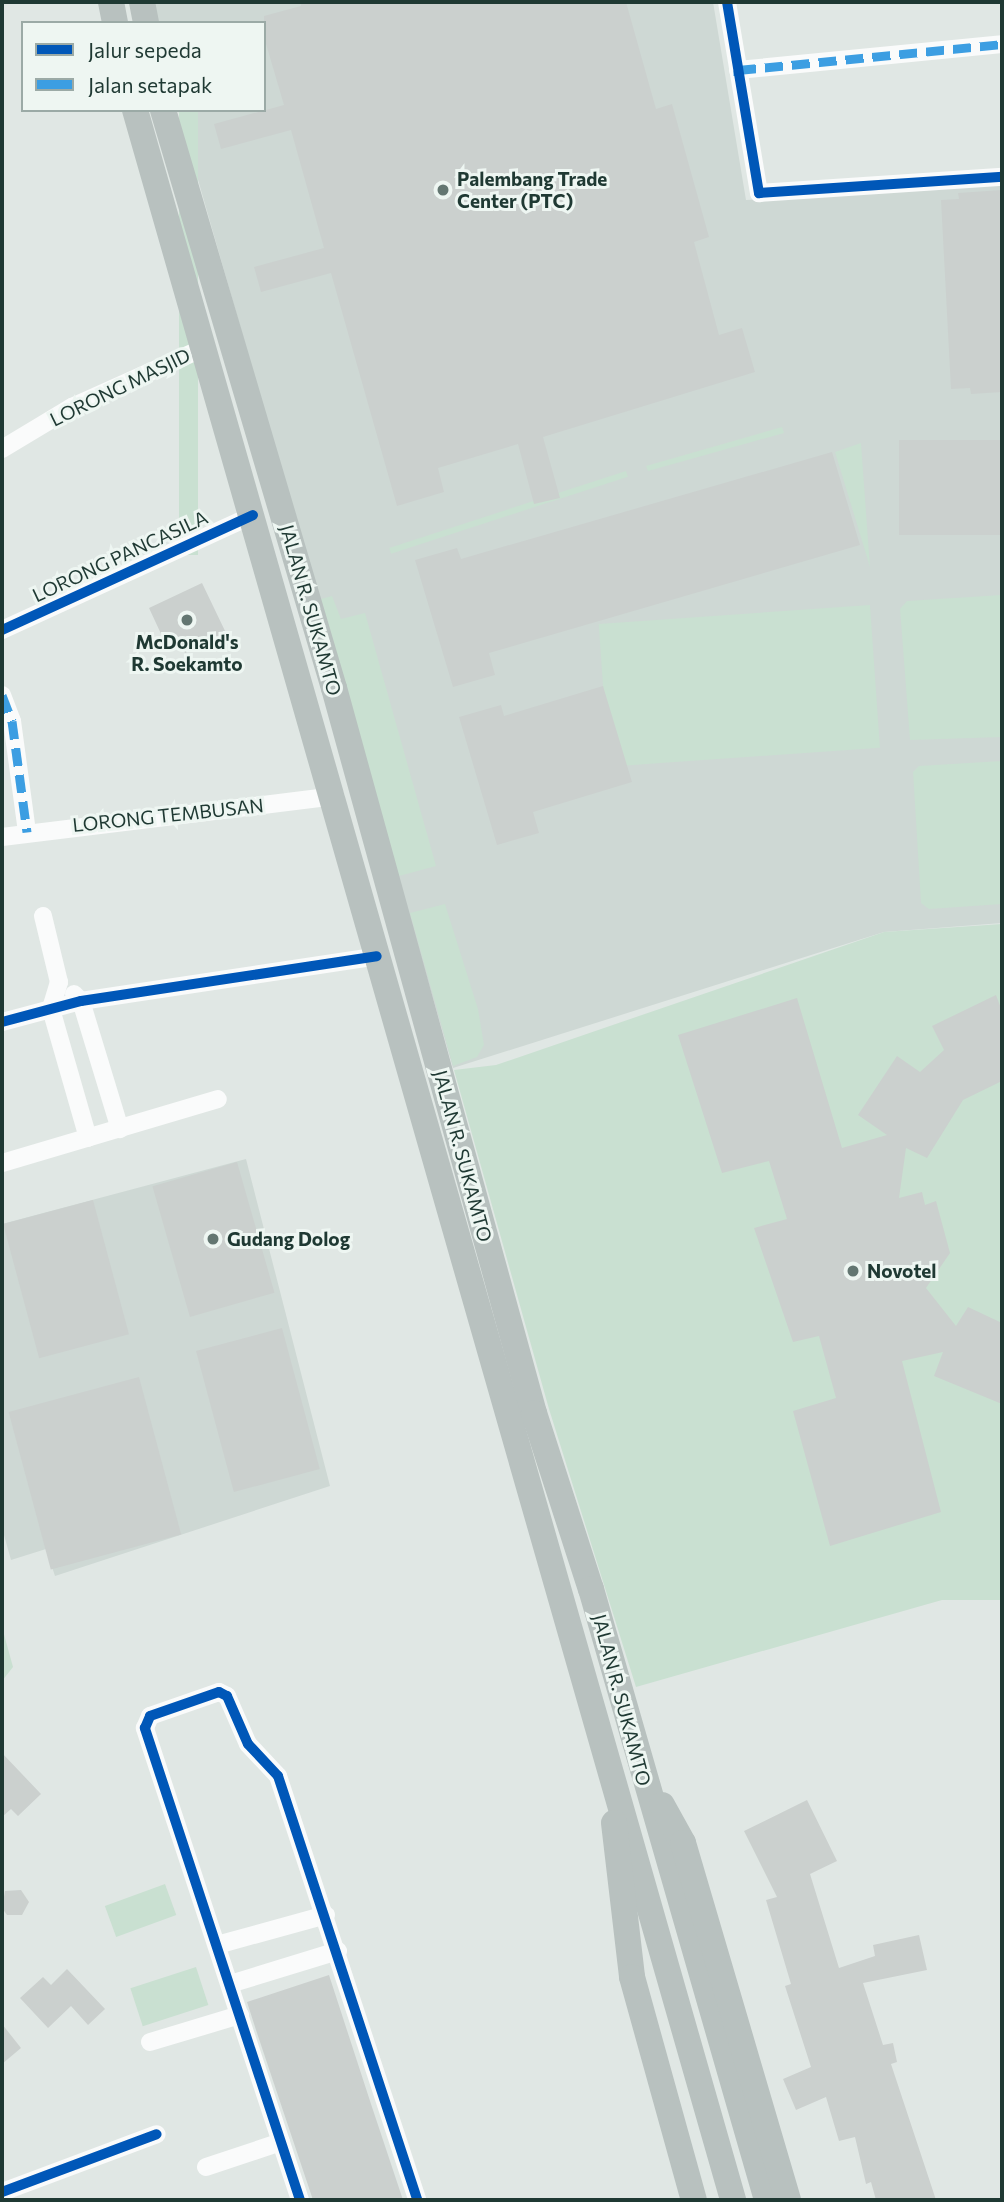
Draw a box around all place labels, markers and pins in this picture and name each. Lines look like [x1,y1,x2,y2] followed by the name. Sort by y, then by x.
[457,168,607,212] place label: Palembang Trade Center (PTC)
[435,182,451,198] marker: Palembang Trade Center (PTC)
[179,612,195,628] marker: McDonald's R. Soekamto
[131,631,243,675] place label: McDonald's R. Soekamto
[227,1228,350,1250] place label: Gudang Dolog
[205,1231,221,1247] marker: Gudang Dolog
[867,1260,937,1282] place label: Novotel
[845,1263,861,1279] marker: Novotel

